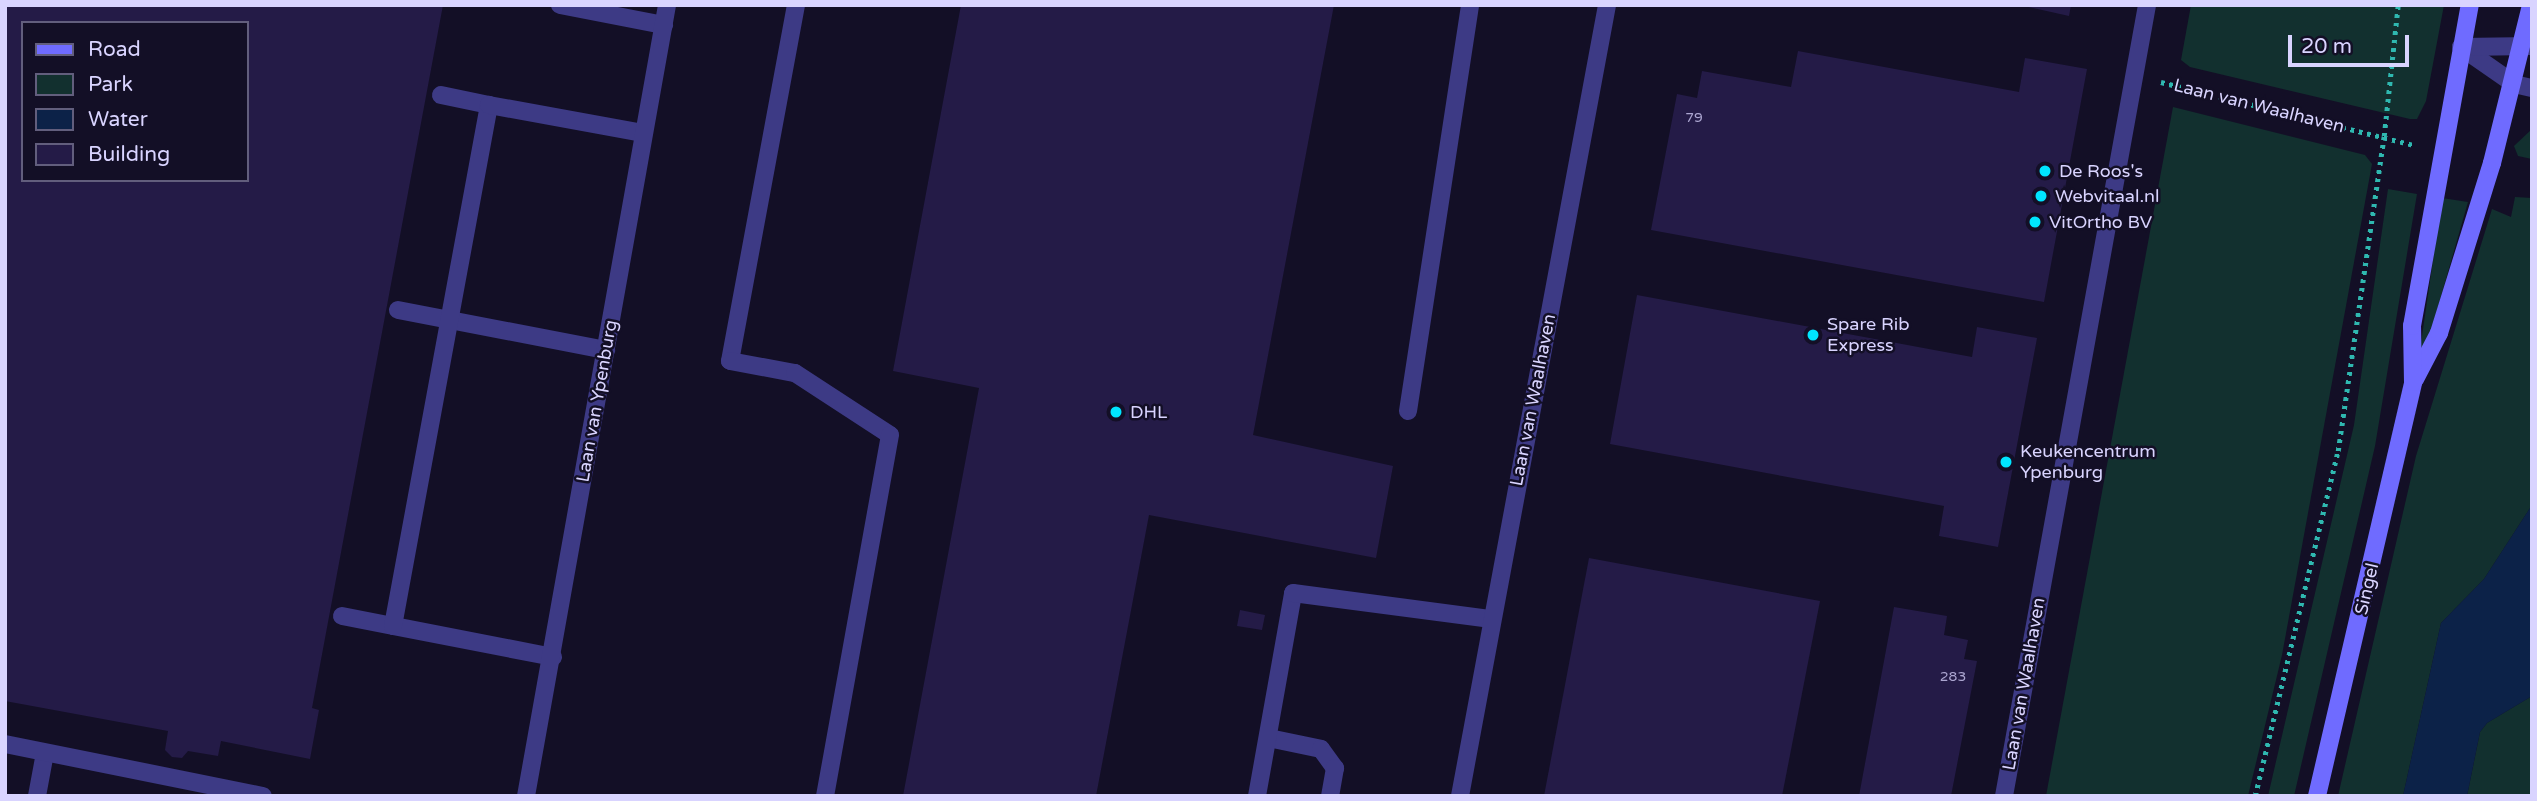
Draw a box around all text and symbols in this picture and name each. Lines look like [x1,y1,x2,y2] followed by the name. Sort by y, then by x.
[21,21,248,182] legend
[2292,21,2413,65] scale bar
[2301,34,2352,59] text: 20 m
[88,37,141,62] text: Road
[88,72,133,97] text: Park
[2171,74,2347,138] street label: Laan van Waalhaven
[88,107,148,132] text: Water
[1685,110,1703,126] house number: 79
[88,142,170,167] text: Building
[2059,160,2143,182] place label: De Roos's
[2037,163,2053,179] marker: De Roos's
[2055,185,2160,207] place label: Webvitaal.nl
[2033,188,2049,204] marker: Webvitaal.nl
[2049,211,2152,233] place label: VitOrtho BV
[2027,214,2043,230] marker: VitOrtho BV
[1506,312,1560,488] street label: Laan van Waalhaven
[1827,314,1910,356] place label: Spare Rib Express
[572,318,622,484] street label: Laan van Ypenburg
[1805,327,1821,343] marker: Spare Rib Express
[1130,401,1167,423] place label: DHL
[1108,404,1124,420] marker: DHL
[2020,441,2156,484] place label: Keukencentrum Ypenburg
[1998,454,2014,470] marker: Keukencentrum Ypenburg
[2351,561,2383,617] street label: Singel
[1998,596,2050,772] street label: Laan van Waalhaven
[1940,669,1966,685] house number: 283

